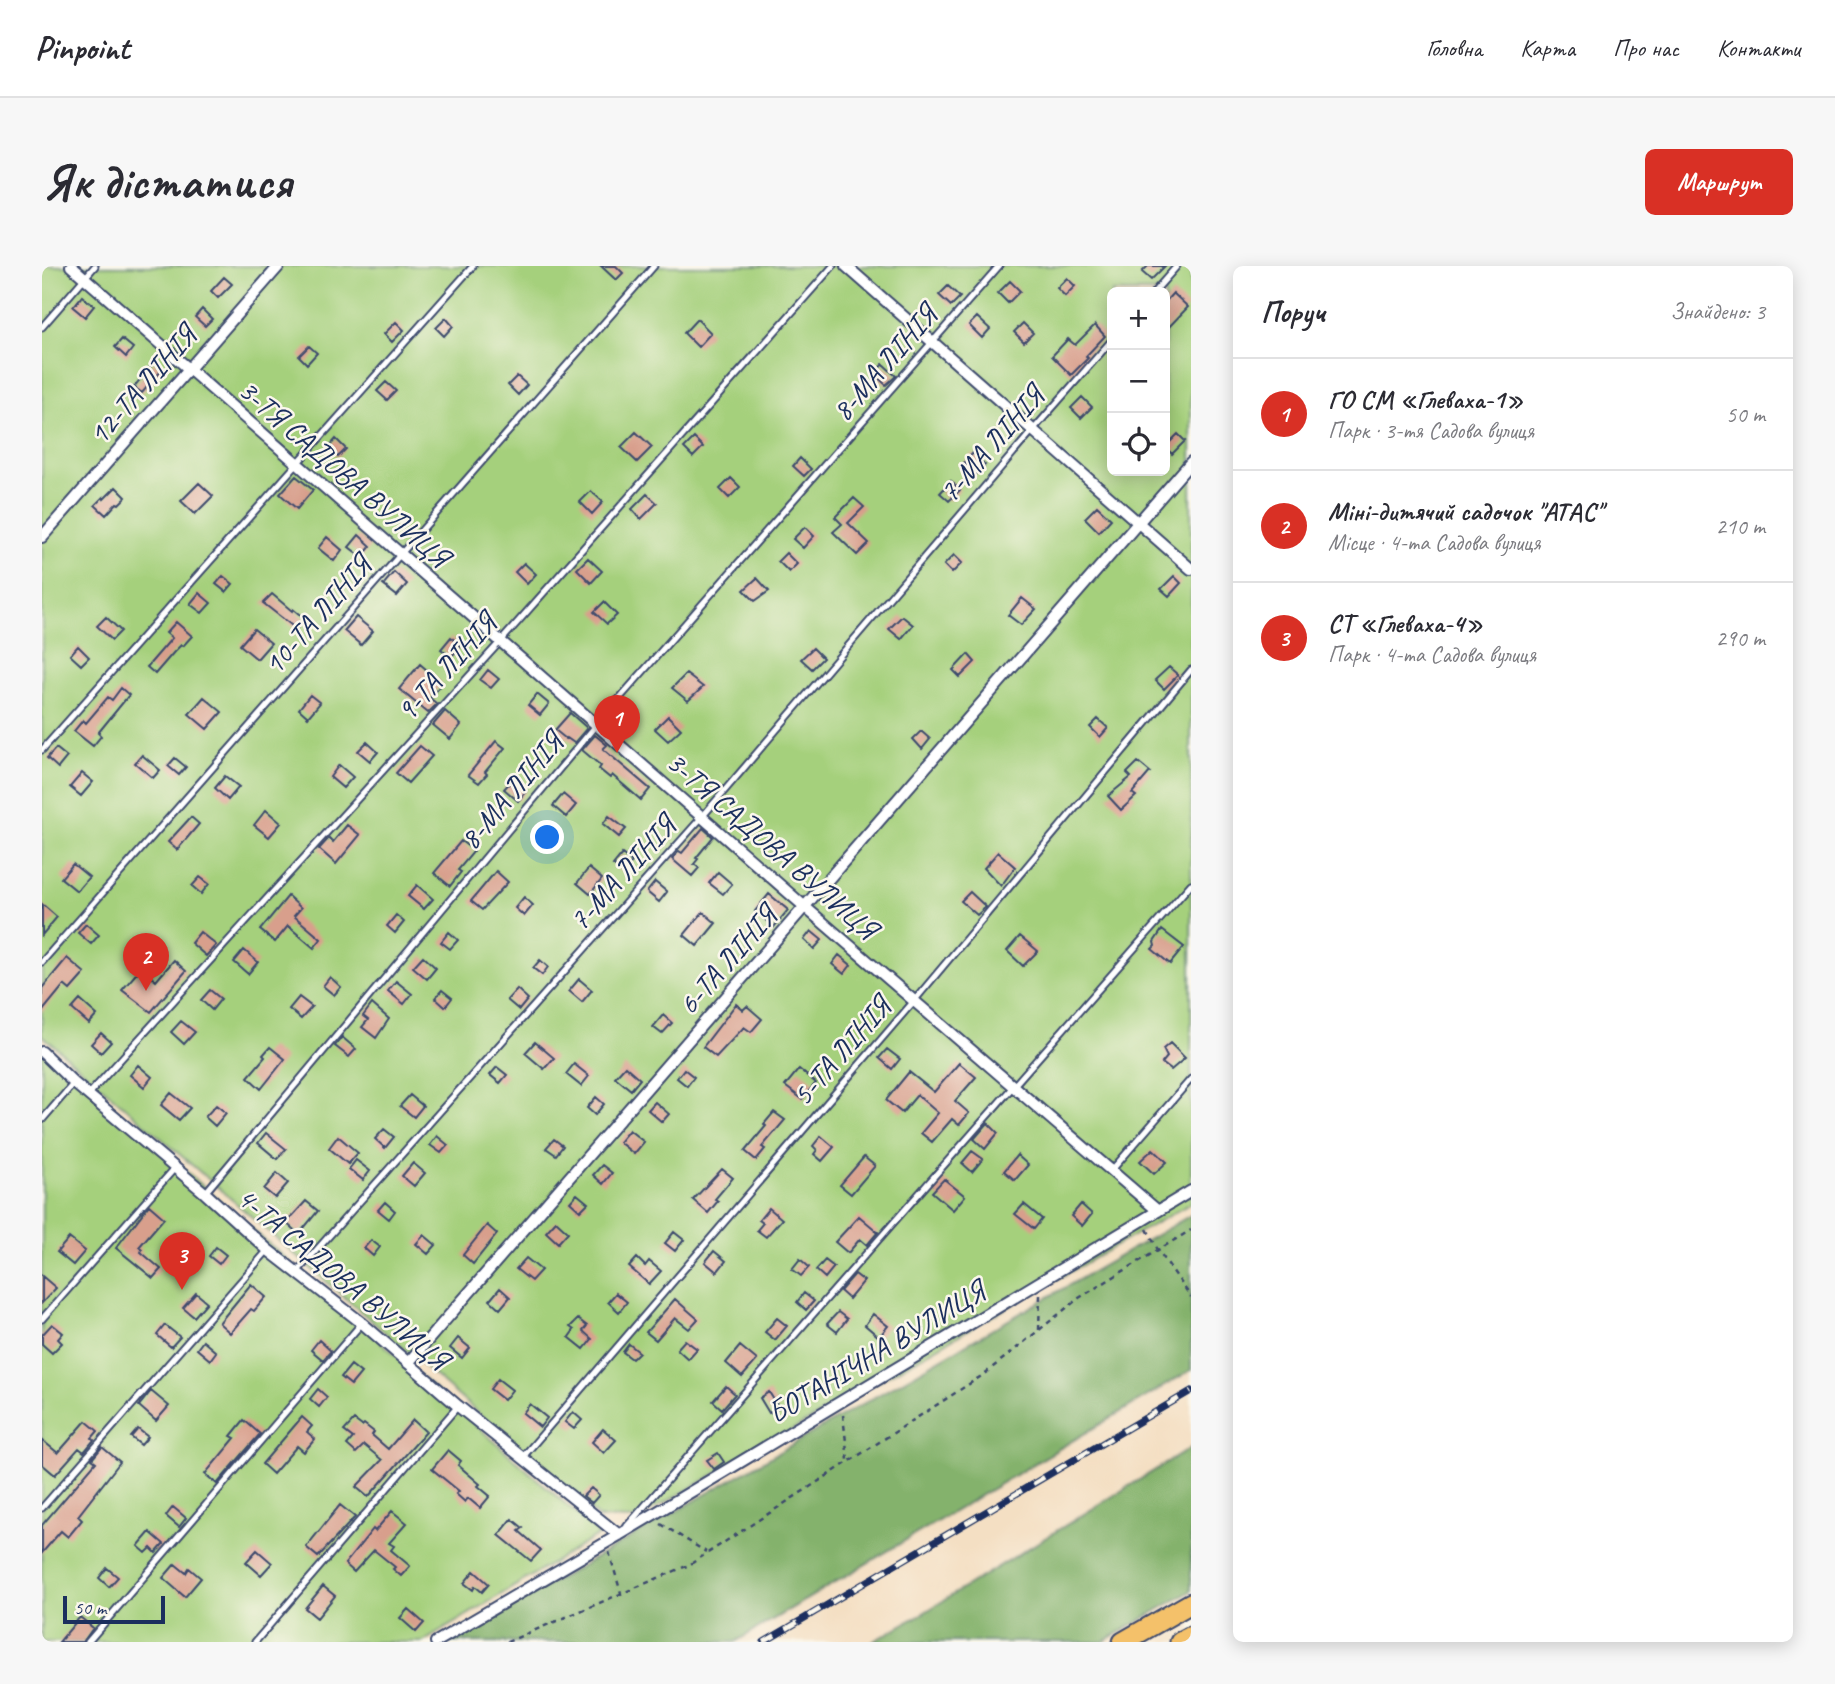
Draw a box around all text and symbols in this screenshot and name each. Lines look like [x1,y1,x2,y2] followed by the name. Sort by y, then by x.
[35,27,129,69] text: Pinpoint
[1426,33,1482,63] text: Головна
[1520,33,1575,63] text: Карта
[1613,33,1679,63] text: Про нас
[1717,33,1800,63] text: Контакти
[1645,149,1793,215] button: Маршрут
[42,151,292,213] text: Як дістатися
[1107,287,1170,476] map controls
[1107,287,1170,350] button: +
[1261,293,1325,331] text: Поруч
[823,294,948,429] street label: 8-МА ЛІНІЯ
[1670,297,1765,326] text: Знайдено: 3
[80,314,207,452] street label: 12-ТА ЛІНІЯ
[1107,350,1170,413] button: −
[230,371,461,578] street label: 3-ТЯ САДОВА ВУЛИЦЯ
[930,375,1055,510] street label: 7-МА ЛІНІЯ
[1328,383,1523,416] text: ГО СМ «Глеваха-1»
[1279,400,1289,429] text: 1
[1726,400,1765,429] text: 50 m
[1107,413,1170,476] button: locate
[1328,416,1534,445] text: Парк · 3-тя Садова вулиця
[1328,495,1602,528] text: Міні-дитячий садочок "АТАС"
[1279,512,1289,541] text: 2
[1716,512,1765,541] text: 210 m
[1328,528,1541,557] text: Місце · 4-та Садова вулиця
[255,544,382,682] street label: 10-ТА ЛІНІЯ
[388,602,507,729] street label: 9-ТА ЛІНІЯ
[1328,607,1483,640] text: СТ «Глеваха-4»
[1279,624,1289,653] text: 3
[1716,624,1765,653] text: 290 m
[1328,640,1536,669] text: Парк · 4-та Садова вулиця
[594,695,640,753] pin: 1
[451,721,574,857] street label: 8-МА ЛІНІЯ
[658,743,889,950] street label: 3-ТЯ САДОВА ВУЛИЦЯ
[561,804,686,938] street label: 7-МА ЛІНІЯ
[530,820,564,854] your location
[669,894,788,1022] street label: 6-ТА ЛІНІЯ
[123,933,169,991] pin: 2
[783,985,902,1113] street label: 5-ТА ЛІНІЯ
[229,1178,460,1381] street label: 4-ТА САДОВА ВУЛИЦЯ
[159,1232,205,1290] pin: 3
[760,1270,995,1432] street label: БОТАНІЧНА ВУЛИЦЯ
[63,1593,164,1625] scale bar
[74,1596,106,1620] text: 50 m

